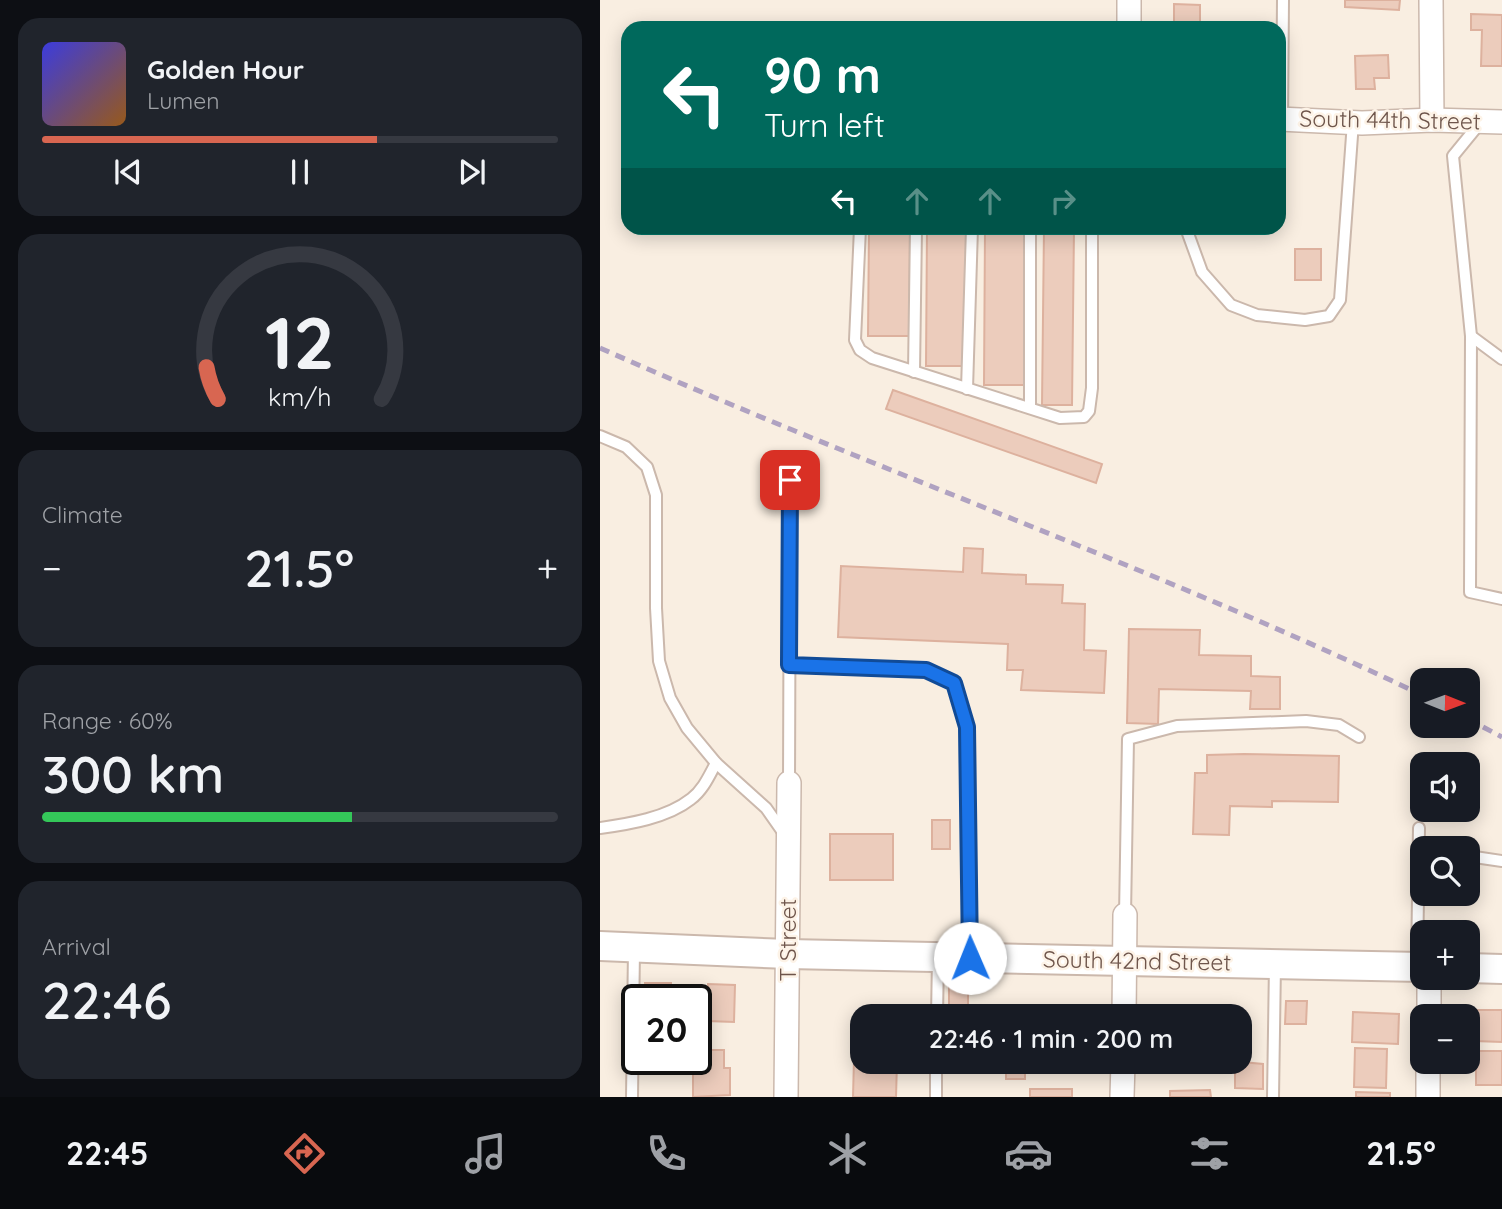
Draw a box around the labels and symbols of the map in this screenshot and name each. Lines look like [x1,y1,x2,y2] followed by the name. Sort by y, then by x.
[1299,103,1481,136] street label: South 44th Street
[760,450,820,510] pin
[1410,668,1480,738] north arrow
[773,898,802,982] street label: T Street
[933,921,1007,995] position arrow
[1043,944,1232,977] street label: South 42nd Street
[621,984,712,1075] speed limit sign: 20

